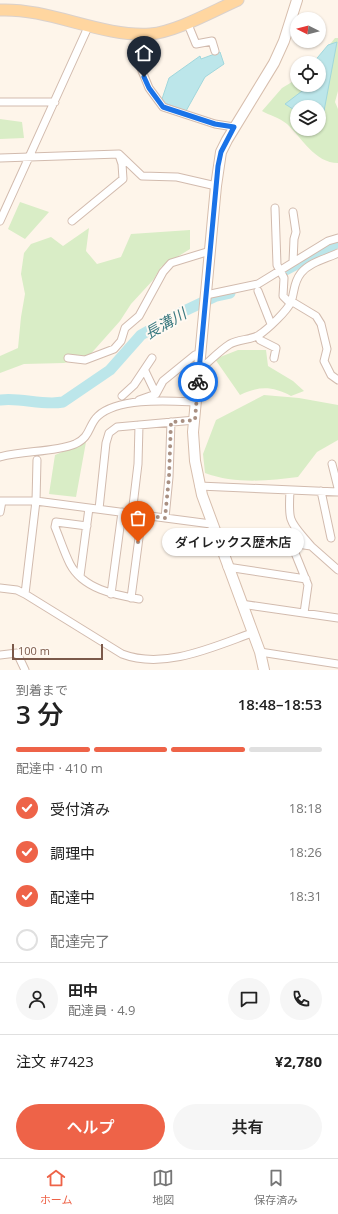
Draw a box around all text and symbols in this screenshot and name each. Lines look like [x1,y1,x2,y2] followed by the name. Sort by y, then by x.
[290,12,326,48] north arrow
[290,12,326,136] map controls
[127,36,161,77] pin
[133,42,155,64] icon: home
[290,56,326,92] button: locate
[290,100,326,136] button: layers
[141,302,191,343] water label: 長溝川
[178,362,218,402] courier
[187,371,209,393] icon: bike
[121,501,155,542] pin
[127,507,149,529] icon: bag
[162,528,304,556] callout: ダイレックス歴木店
[175,533,291,551] text: ダイレックス歴木店
[12,642,103,661] scale bar
[18,643,50,658] text: 100 m
[16,681,68,699] text: 到着まで
[238,694,322,714] text: 18:48–18:53
[16,696,64,732] text: 3 分
[16,759,103,777] text: 配達中 · 410 m
[16,797,38,819] icon: check
[50,799,110,819] text: 受付済み
[289,799,322,817] text: 18:18
[16,841,38,863] icon: check
[50,843,95,863] text: 調理中
[289,843,322,861] text: 18:26
[16,885,38,907] icon: check
[50,887,95,907] text: 配達中
[289,887,322,905] text: 18:31
[50,931,110,951] text: 配達完了
[16,978,58,1020] button: person
[228,978,270,1020] button: chat
[280,978,322,1020] button: phone
[68,980,98,1000] text: 田中
[68,1001,135,1019] text: 配達員 · 4.9
[16,1051,94,1071] text: 注文 #7423
[275,1051,322,1071] text: ¥2,780
[16,1104,165,1150] button: ヘルプ
[173,1104,322,1150] button: 共有
[40,1167,73,1207] tab: ホーム
[152,1167,174,1207] tab: 地図
[254,1167,298,1207] tab: 保存済み

